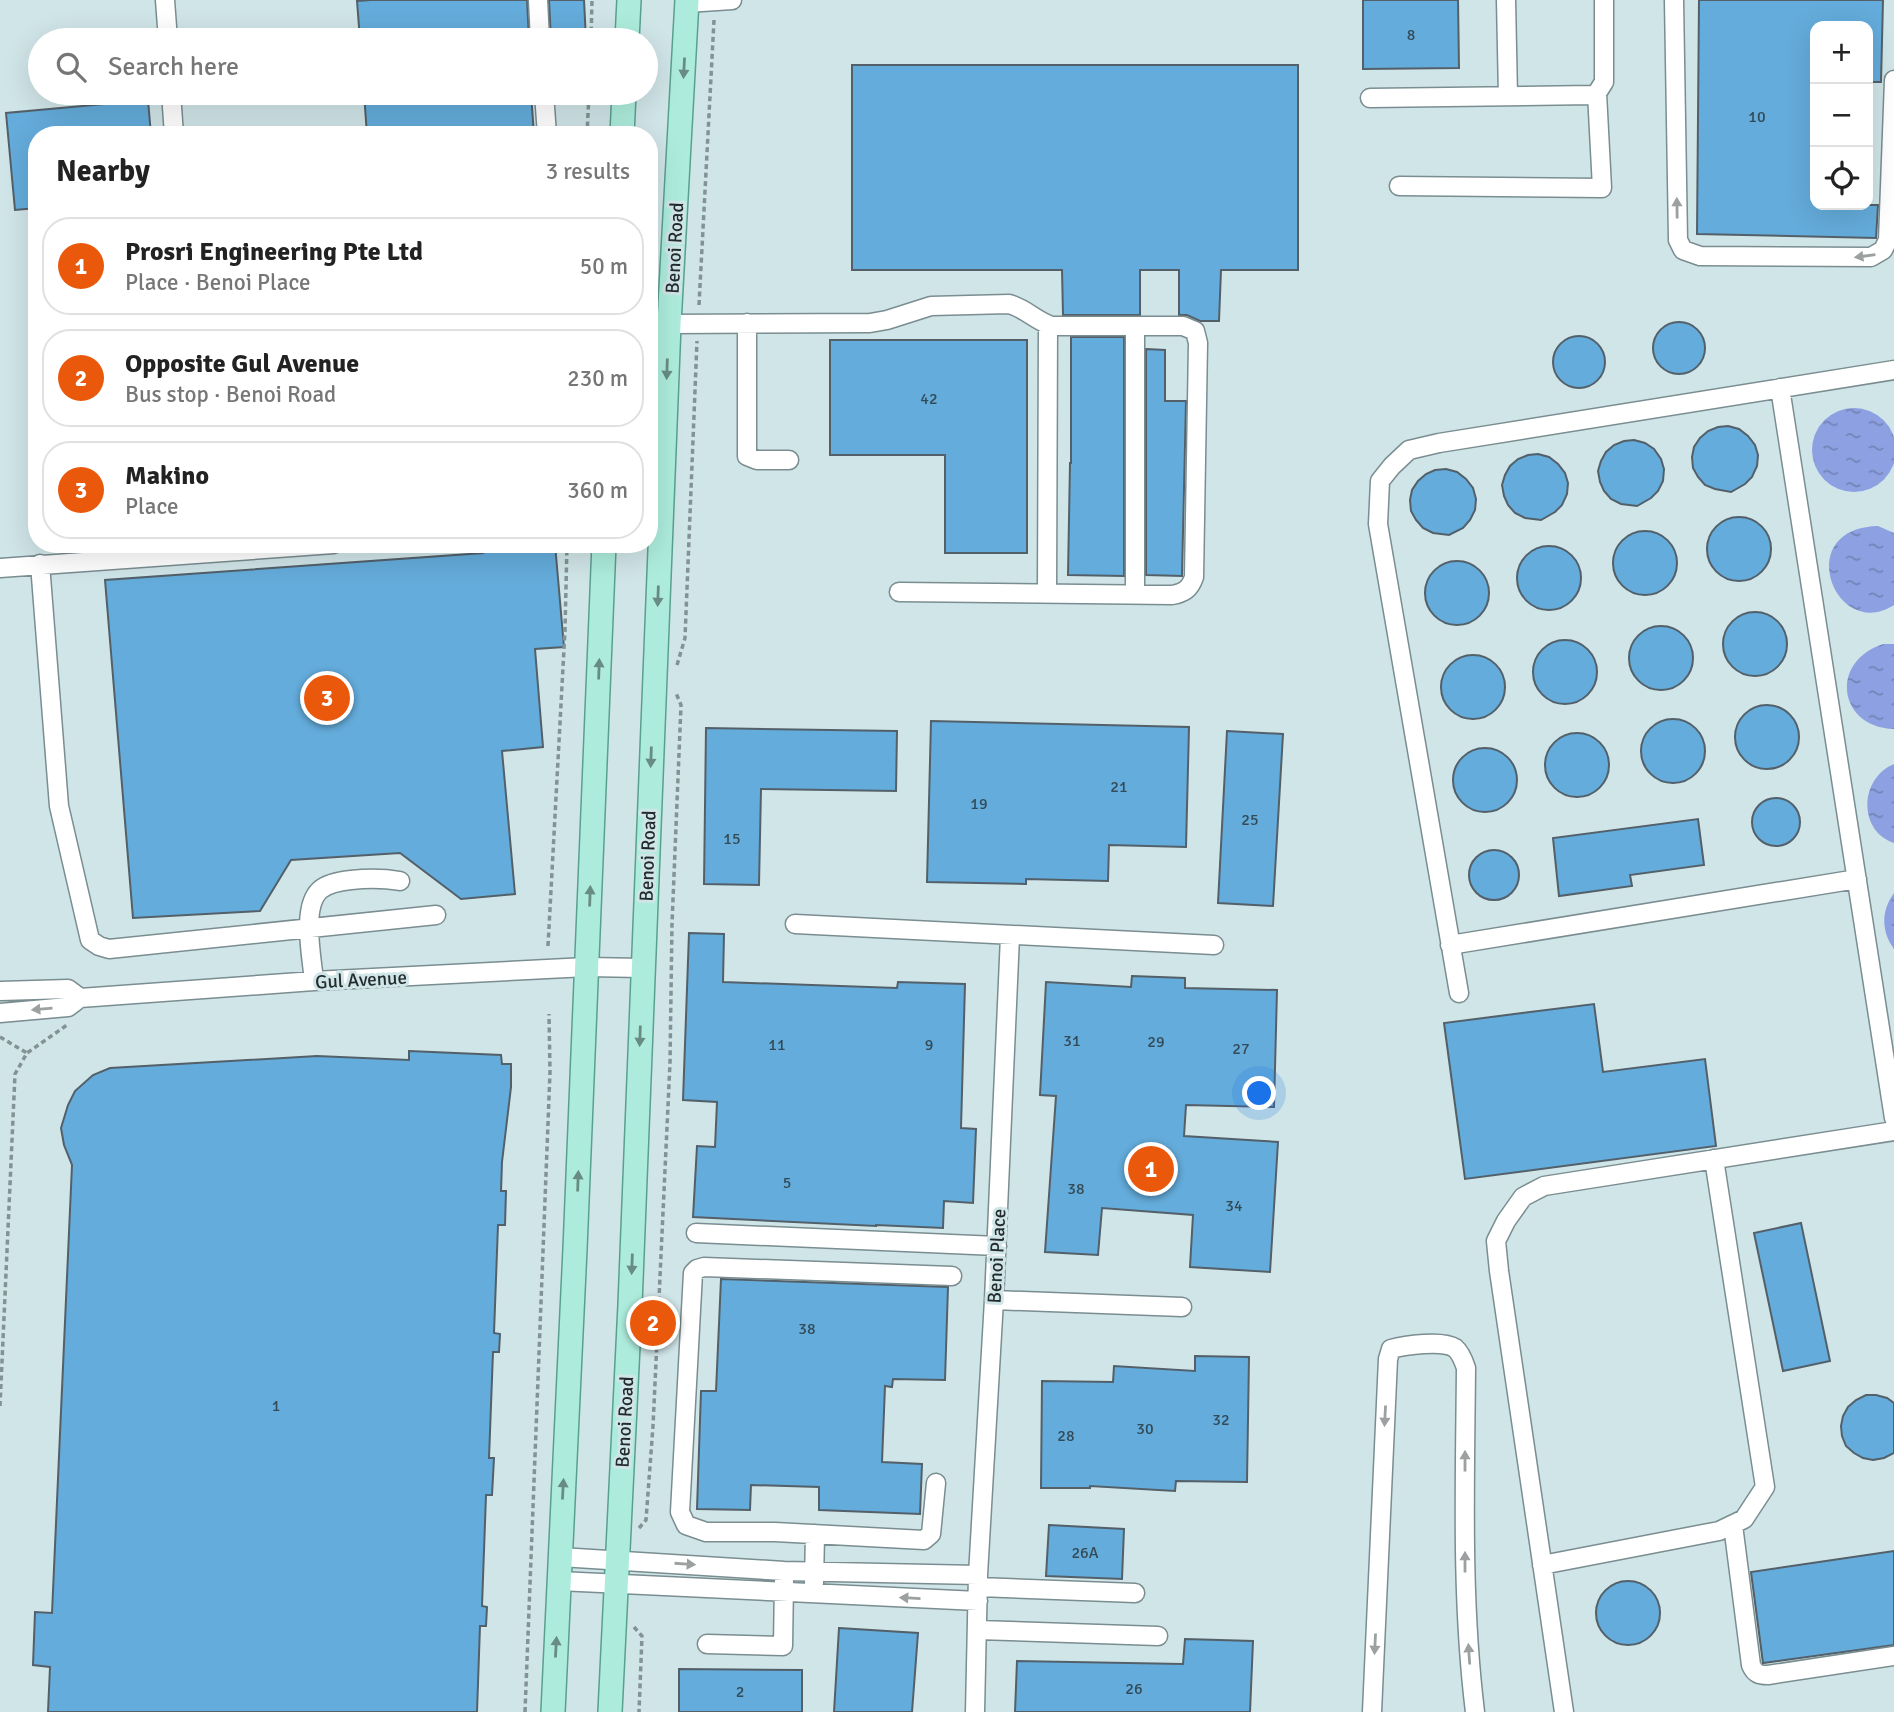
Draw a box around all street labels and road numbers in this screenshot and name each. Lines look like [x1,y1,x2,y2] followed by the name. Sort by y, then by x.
[661,202,689,294] street label: Benoi Road
[634,810,662,902] street label: Benoi Road
[315,966,408,994] street label: Gul Avenue
[983,1208,1011,1304] street label: Benoi Place
[611,1376,639,1468] street label: Benoi Road

